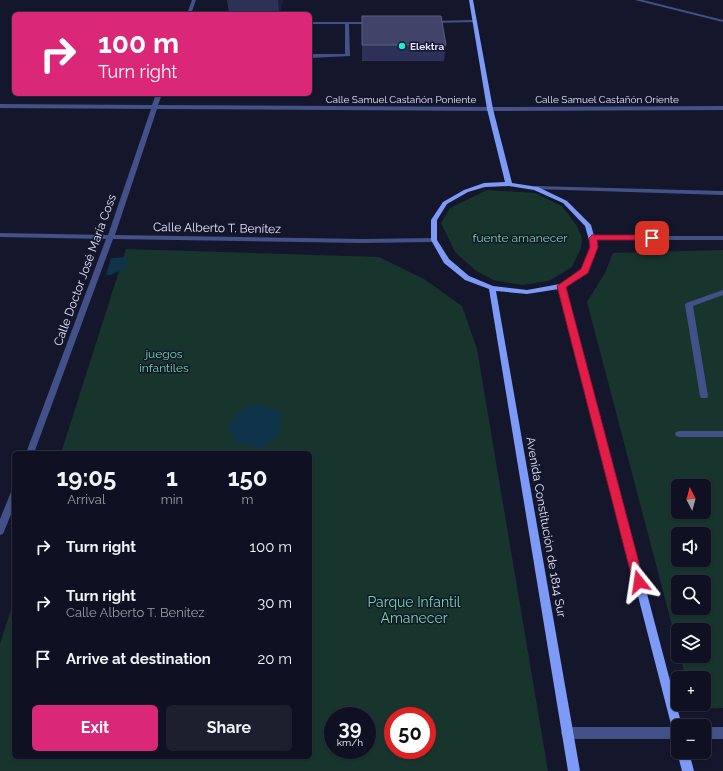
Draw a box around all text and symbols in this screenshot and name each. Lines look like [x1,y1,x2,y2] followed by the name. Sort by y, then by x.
[98,27,179,60] text: 100 m
[32,28,84,80] icon: right
[397,41,407,51] marker: Elektra
[410,41,444,52] place label: Elektra
[98,61,177,82] text: Turn right
[326,94,476,105] street label: Calle Samuel Castañón Poniente
[535,94,679,105] street label: Calle Samuel Castañón Oriente
[51,192,119,348] street label: Calle Doctor José María Coss
[153,220,281,236] street label: Calle Alberto T. Benítez
[635,221,669,255] pin
[641,227,663,249] icon: arrive
[472,231,568,245] park label: fuente amanecer
[139,347,189,375] park label: juegos infantiles
[523,436,569,619] street label: Avenida Constitución de 1814 Sur
[56,463,116,492] text: 19:05
[166,463,178,492] text: 1
[228,463,268,492] text: 150
[671,479,711,519] north arrow
[671,479,711,759] map controls
[67,492,105,507] text: Arrival
[161,492,183,507] text: min
[242,492,254,507] text: m
[671,527,711,567] button: sound
[32,536,54,558] icon: right
[66,538,136,556] text: Turn right
[250,538,292,556] text: 100 m
[618,561,660,603] position arrow
[671,575,711,615] button: search
[66,587,136,605] text: Turn right
[32,592,54,614] icon: right
[257,594,292,612] text: 30 m
[367,594,461,626] park label: Parque Infantil Amanecer
[66,605,205,620] text: Calle Alberto T. Benítez
[671,623,711,663] button: layers
[32,648,54,670] icon: arrive
[66,650,211,668] text: Arrive at destination
[257,650,292,668] text: 20 m
[671,671,711,711] button: +
[32,705,158,751] button: Exit
[166,705,292,751] button: Share
[384,707,436,759] speed limit sign: 50
[339,716,361,740] text: 39
[671,719,711,759] button: −
[337,737,363,748] text: km/h

